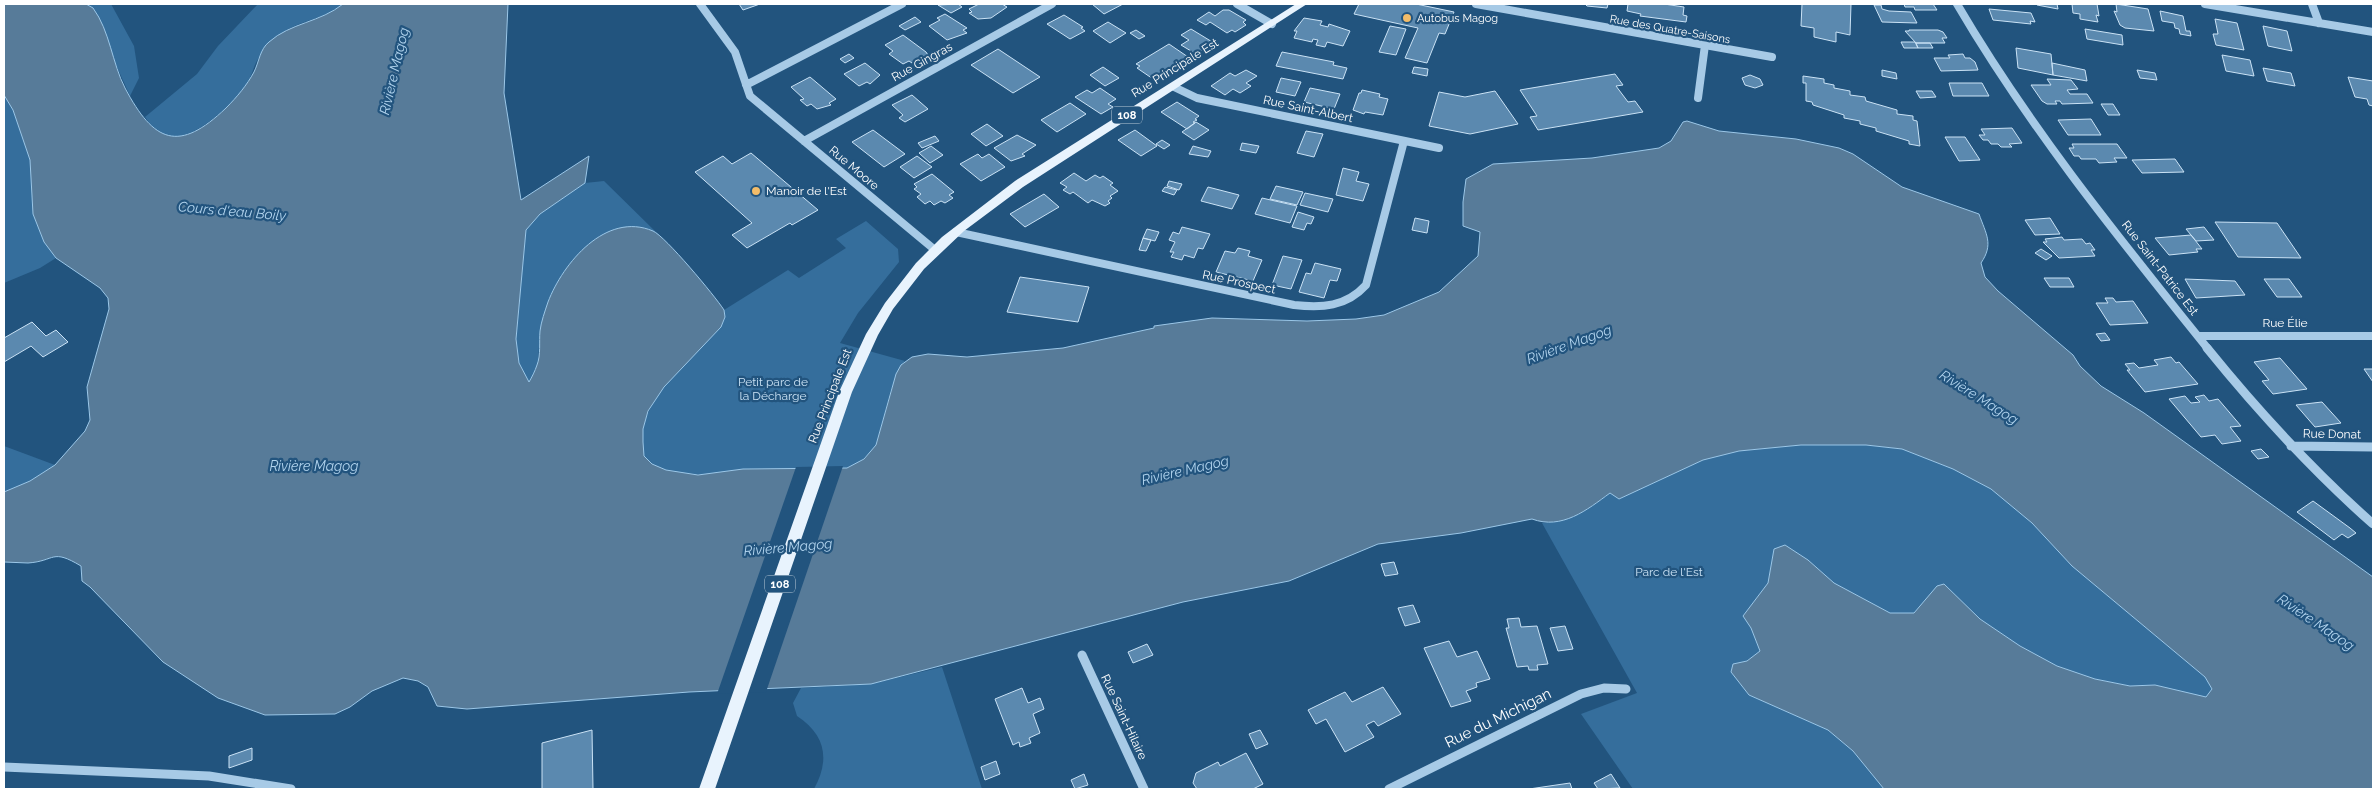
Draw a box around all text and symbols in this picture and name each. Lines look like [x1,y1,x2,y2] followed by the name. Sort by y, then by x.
[1401,12,1413,24] marker: Autobus Magog
[1417,12,1498,25] place label: Autobus Magog
[1609,12,1731,46] street label: Rue des Quatre-Saisons
[376,26,412,116] water label: Rivière Magog
[1129,36,1221,100] street label: Rue Principale Est
[889,40,955,84] street label: Rue Gingras
[1262,93,1354,125] street label: Rue Saint-Albert
[1112,106,1142,124] road number: 108
[826,143,882,193] street label: Rue Moore
[766,184,847,198] place label: Manoir de l'Est
[750,185,762,197] marker: Manoir de l'Est
[177,198,288,224] water label: Cours d'eau Boily
[2119,218,2201,318] street label: Rue Saint-Patrice Est
[1201,267,1277,297] street label: Rue Prospect
[2262,316,2308,330] street label: Rue Élie
[1524,321,1614,367] water label: Rivière Magog
[806,347,854,445] street label: Rue Principale Est
[1937,367,2021,427] water label: Rivière Magog
[738,375,808,403] park label: Petit parc de la Décharge
[2303,426,2361,442] street label: Rue Donat
[1140,452,1230,488] water label: Rivière Magog
[269,458,359,474] water label: Rivière Magog
[743,535,833,559] water label: Rivière Magog
[1635,565,1703,579] park label: Parc de l'Est
[765,576,795,592] road number: 108
[2275,590,2357,654] water label: Rivière Magog
[1098,672,1150,762] street label: Rue Saint-Hilaire
[1442,684,1554,752] street label: Rue du Michigan

